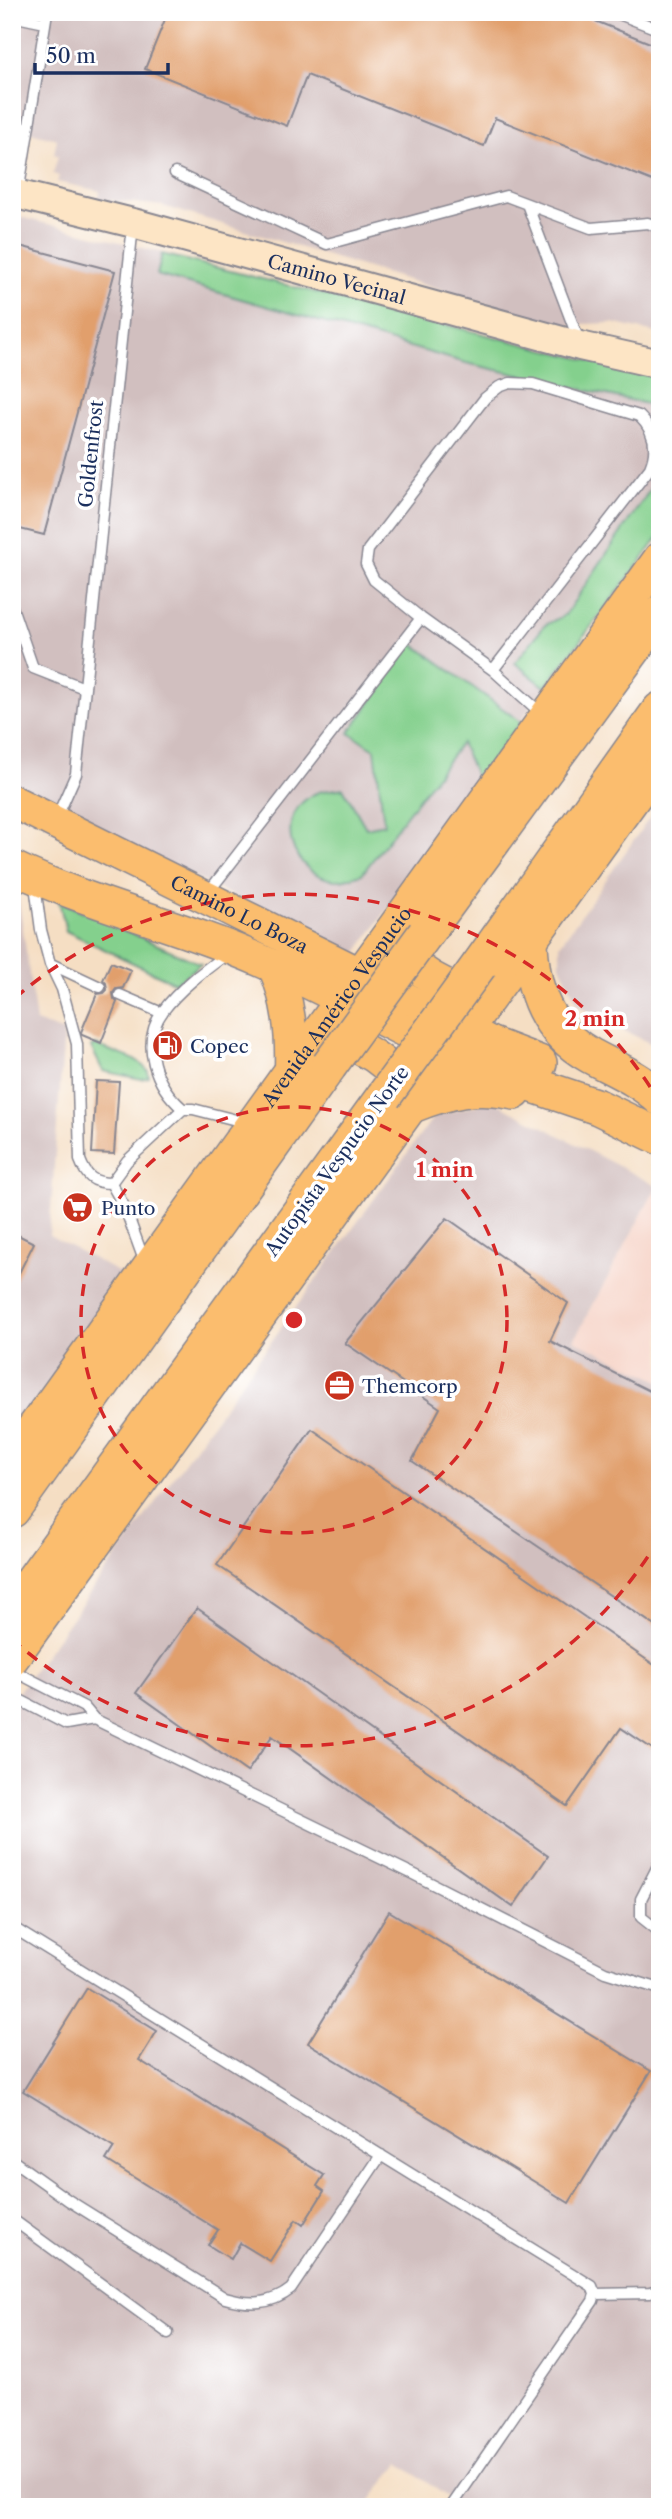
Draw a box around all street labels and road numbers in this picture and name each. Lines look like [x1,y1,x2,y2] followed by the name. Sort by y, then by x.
[265,249,409,309] street label: Camino Vecinal
[74,399,108,509] street label: Goldenfrost
[167,870,312,958] street label: Camino Lo Boza
[256,902,416,1112] street label: Avenida Américo Vespucio
[260,1061,414,1261] street label: Autopista Vespucio Norte

